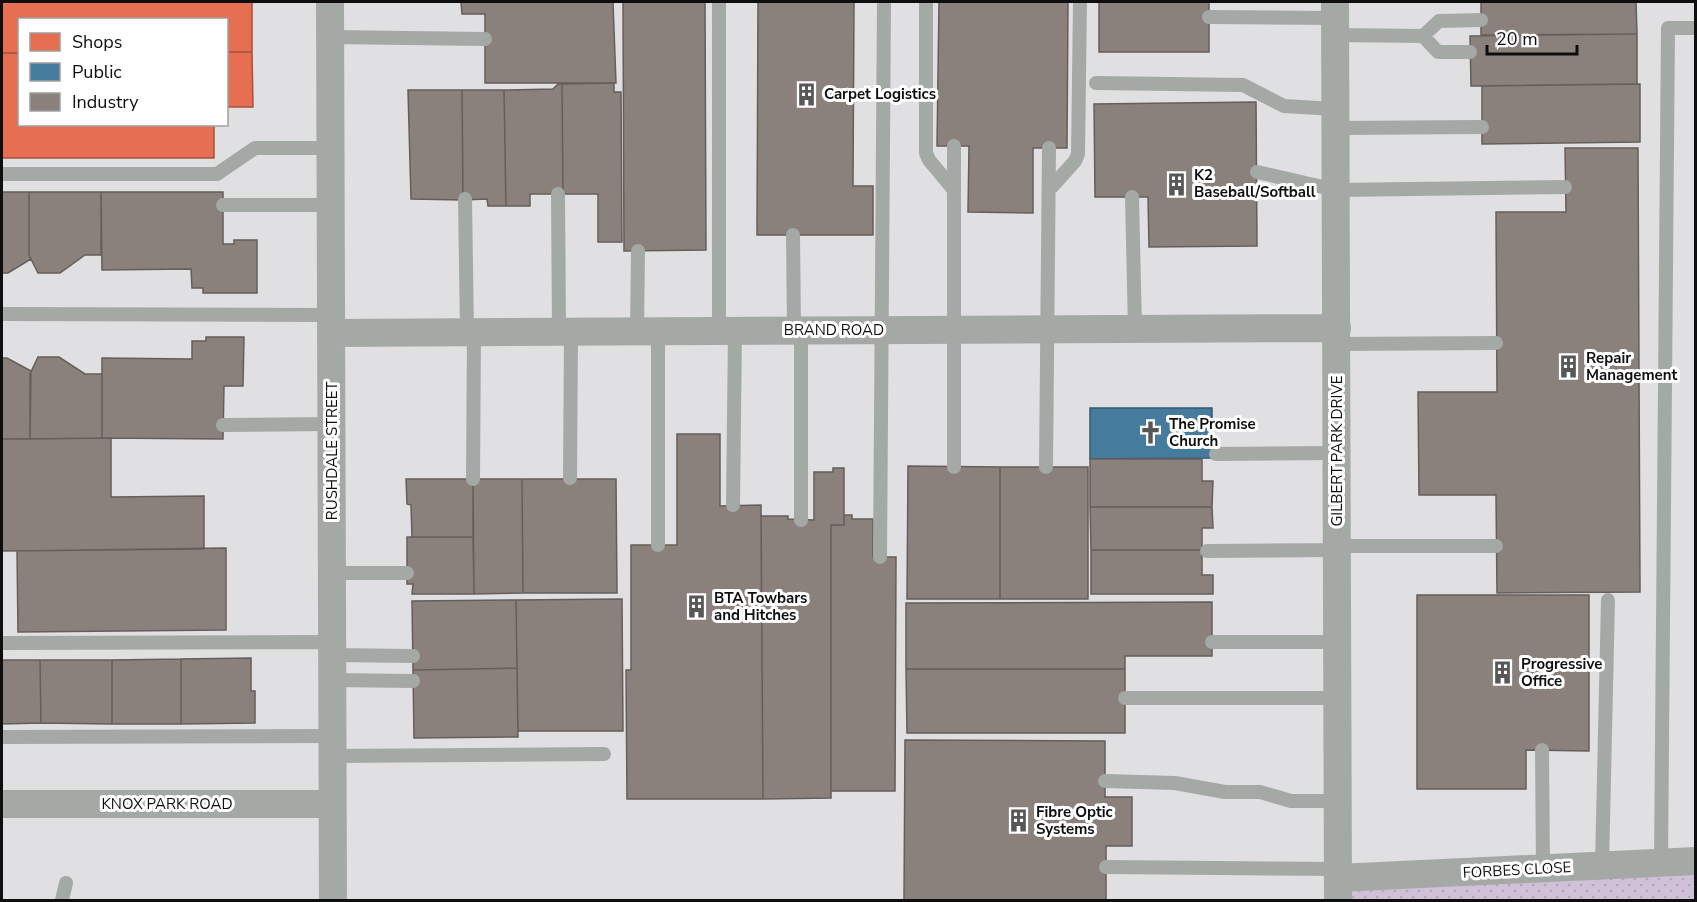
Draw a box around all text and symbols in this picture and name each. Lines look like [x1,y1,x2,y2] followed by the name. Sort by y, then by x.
[18,18,228,126] legend
[1487,18,1577,56] scale bar
[1496,27,1538,51] text: 20 m
[72,30,122,54] text: Shops
[72,60,122,84] text: Public
[793,81,819,107] building icon: Carpet Logistics
[824,84,936,104] place label: Carpet Logistics
[72,90,139,114] text: Industry
[1194,165,1316,202] place label: K2 Baseball/Softball
[1163,171,1189,197] building icon: K2 Baseball/Softball
[784,320,884,340] street label: BRAND ROAD
[1586,348,1677,385] place label: Repair Management
[1555,354,1581,380] building icon: Repair Management
[1327,375,1347,527] street label: GILBERT PARK DRIVE
[322,382,342,520] street label: RUSHDALE STREET
[1169,414,1256,451] place label: The Promise Church
[1138,420,1164,446] church icon: The Promise Church
[714,588,807,625] place label: BTA Towbars and Hitches
[683,594,709,620] building icon: BTA Towbars and Hitches
[1521,654,1602,691] place label: Progressive Office
[1490,660,1516,686] building icon: Progressive Office
[101,794,233,814] street label: KNOX PARK ROAD
[1036,802,1113,839] place label: Fibre Optic Systems
[1005,808,1031,834] building icon: Fibre Optic Systems
[1462,857,1572,883] street label: FORBES CLOSE

